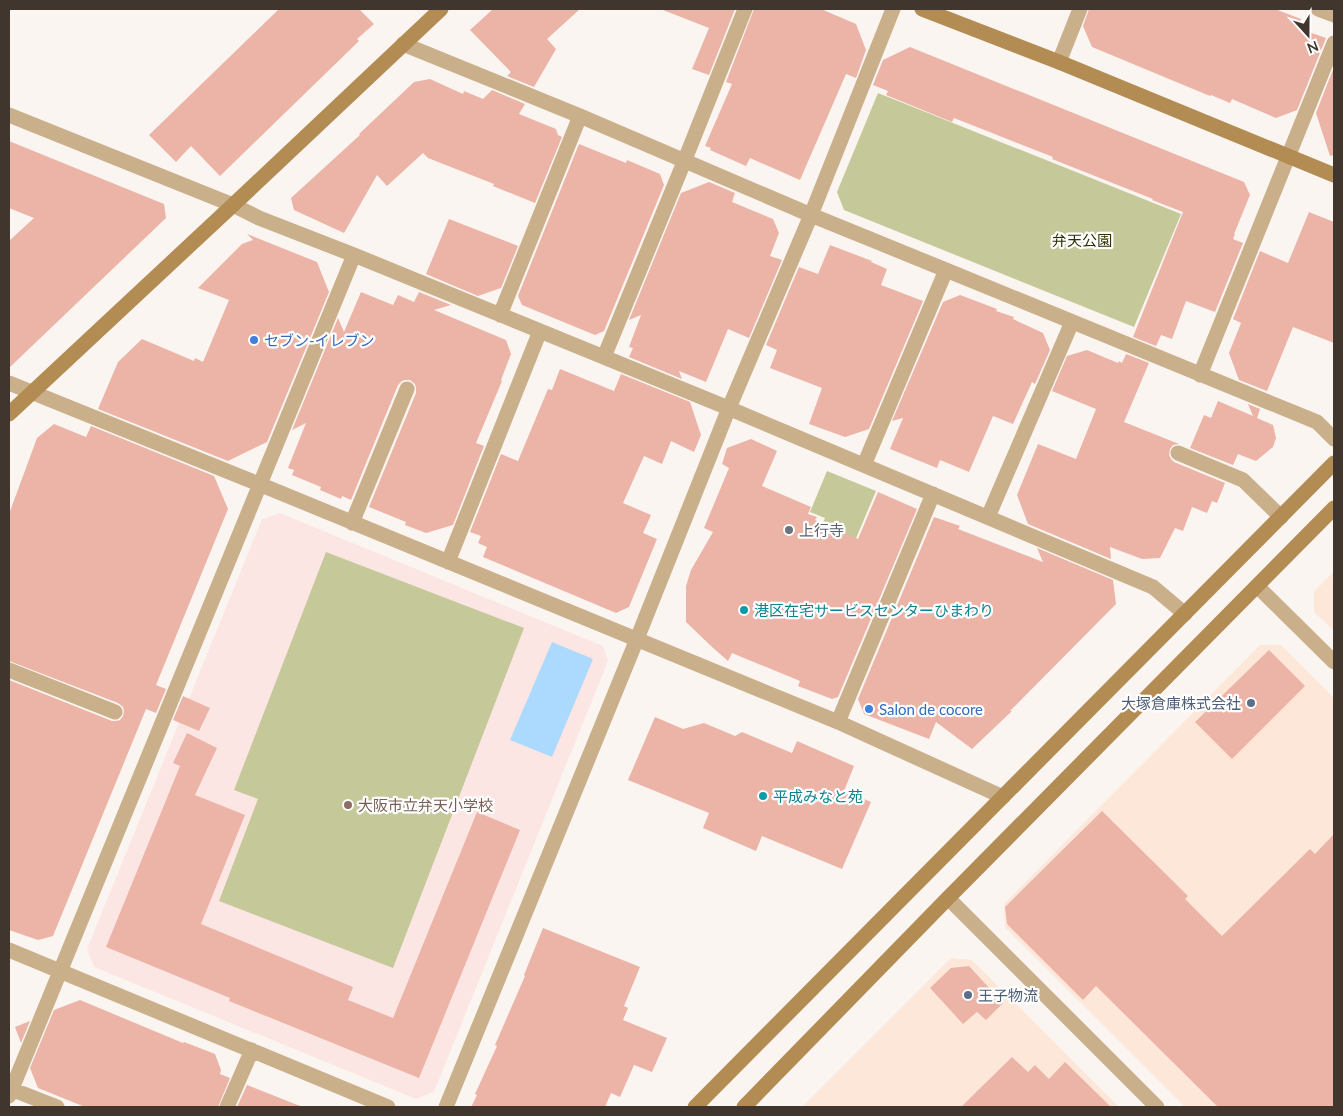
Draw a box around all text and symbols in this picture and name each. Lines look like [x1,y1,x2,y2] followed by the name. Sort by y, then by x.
[1283,10,1333,60] north arrow
[1305,38,1321,57] text: N
[1052,231,1112,249] park label: 弁天公園
[264,331,375,349] place label: セブン-イレブン
[248,334,260,346] marker: セブン-イレブン
[799,521,844,539] place label: 上行寺
[783,524,795,536] marker: 上行寺
[754,601,994,619] place label: 港区在宅サービスセンターひまわり
[738,604,750,616] marker: 港区在宅サービスセンターひまわり
[1121,694,1241,712] place label: 大塚倉庫株式会社
[1245,697,1257,709] marker: 大塚倉庫株式会社
[879,700,983,718] place label: Salon de cocore
[863,703,875,715] marker: Salon de cocore
[773,787,863,805] place label: 平成みなと苑
[757,790,769,802] marker: 平成みなと苑
[358,796,493,814] place label: 大阪市立弁天小学校
[342,799,354,811] marker: 大阪市立弁天小学校
[978,986,1038,1004] place label: 王子物流
[962,989,974,1001] marker: 王子物流

